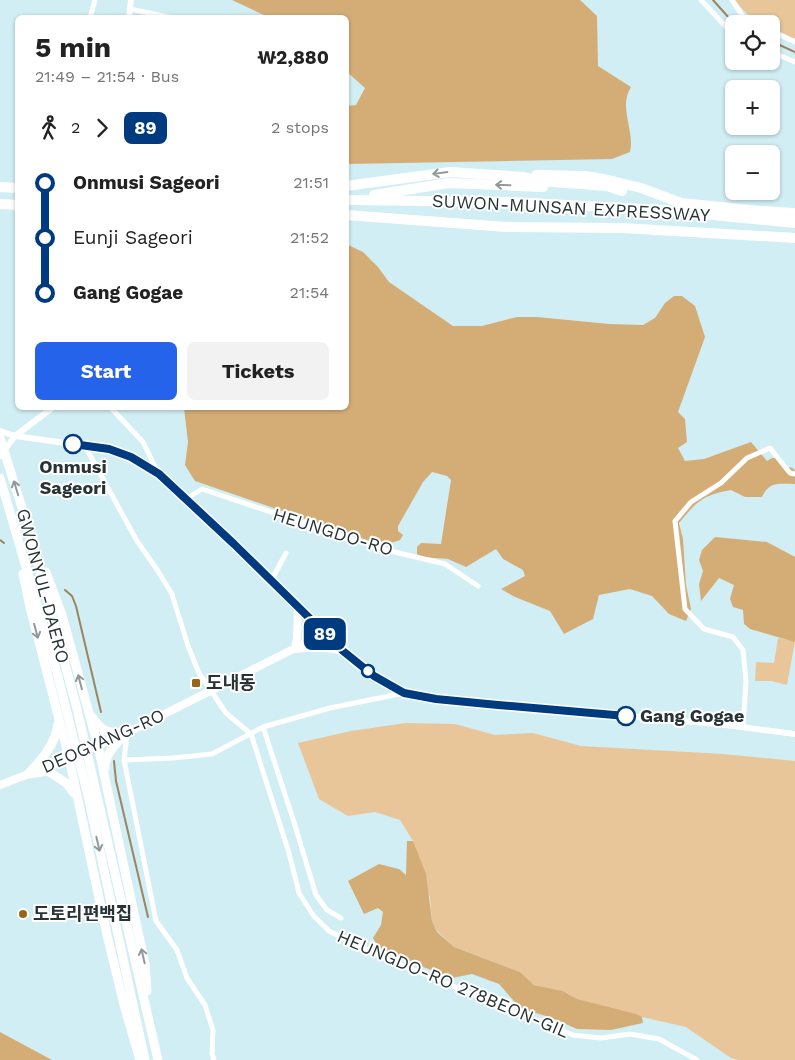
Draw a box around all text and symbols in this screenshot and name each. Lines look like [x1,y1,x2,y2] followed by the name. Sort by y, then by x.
[725,15,780,200] map controls
[725,15,780,70] button: locate
[35,31,111,64] text: 5 min
[257,46,329,69] text: ₩2,880
[35,67,179,86] text: 21:49 – 21:54 · Bus
[725,80,780,135] button: +
[35,114,63,142] icon: walk
[88,114,116,142] icon: forward
[134,117,157,138] text: 89
[71,118,80,137] text: 2
[271,118,329,137] text: 2 stops
[725,145,780,200] button: −
[433,169,449,179] one-way arrow
[73,171,219,194] text: Onmusi Sageori
[293,173,329,192] text: 21:51
[495,180,511,189] one-way arrow
[431,190,711,225] street label: SUWON-MUNSAN EXPRESSWAY
[73,226,193,249] text: Eunji Sageori
[290,228,329,247] text: 21:52
[73,281,183,304] text: Gang Gogae
[290,283,329,302] text: 21:54
[35,342,177,400] button: Start
[187,342,329,400] button: Tickets
[63,434,83,454] marker: Onmusi Sageori
[39,456,107,498] place label: Onmusi Sageori
[11,481,21,497] one-way arrow
[270,503,396,560] street label: HEUNGDO-RO
[13,506,74,666] street label: GWONYUL-DAERO
[302,618,348,650] line badge: 89
[32,623,42,639] one-way arrow
[314,623,336,644] text: 89
[361,664,375,678] unlabelled marker
[206,672,256,693] place label: 도내동
[75,675,84,691] one-way arrow
[190,677,202,689] marker: 도내동
[38,704,167,777] street label: DEOGYANG-RO
[640,705,744,726] place label: Gang Gogae
[616,706,636,726] marker: Gang Gogae
[94,835,103,851] one-way arrow
[33,903,132,924] place label: 도토리편백집
[17,908,29,920] marker: 도토리편백집
[334,925,572,1042] street label: HEUNGDO-RO 278BEON-GIL
[138,948,147,964] one-way arrow

